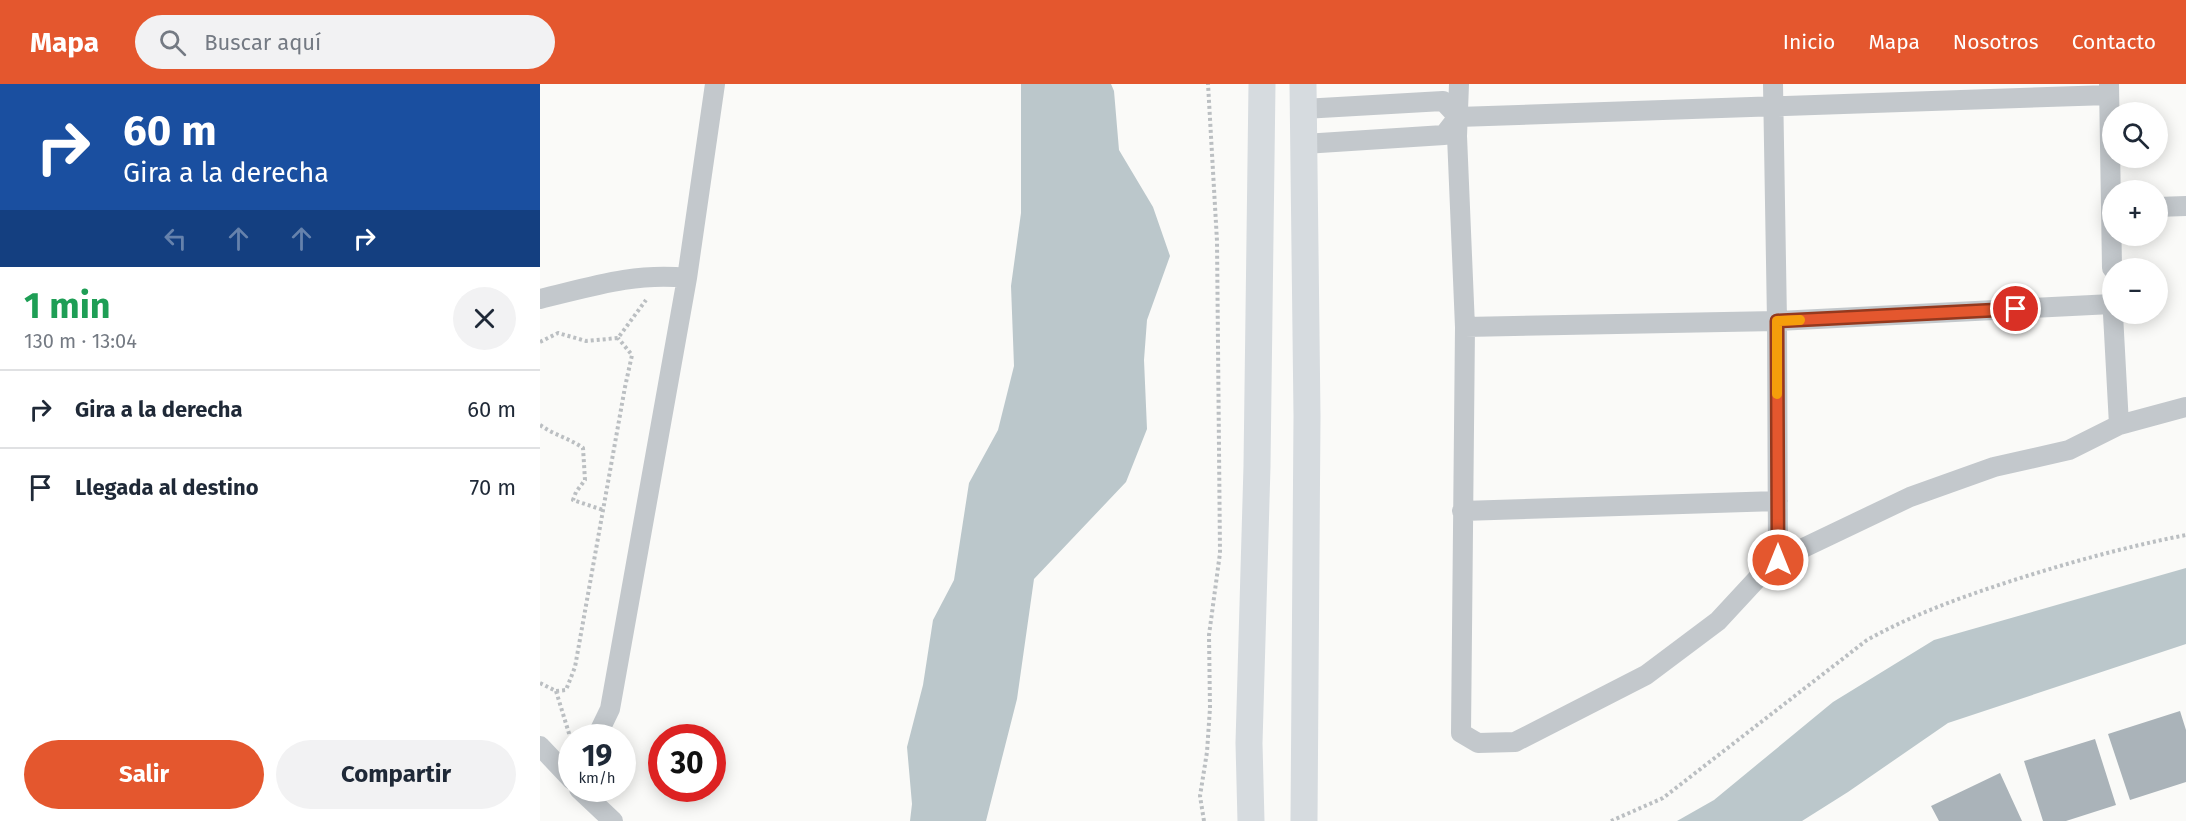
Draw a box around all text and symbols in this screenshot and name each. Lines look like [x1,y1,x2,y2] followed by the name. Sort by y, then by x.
[135,15,555,69] search box
[30,26,99,59] text: Mapa
[156,26,189,59] icon: search
[204,29,321,56] text: Buscar aquí
[1783,29,1835,55] text: Inicio
[1868,29,1920,55] text: Mapa
[1953,29,2039,55] text: Nosotros
[2072,29,2156,55] text: Contacto
[2102,102,2168,324] map controls
[2102,102,2168,168] button: search
[123,106,217,156] text: 60 m
[24,108,102,186] icon: right
[123,157,329,189] text: Gira a la derecha
[2102,180,2168,246] button: +
[159,222,192,255] icon: left
[222,222,255,255] icon: ahead
[285,222,318,255] icon: ahead
[348,222,381,255] icon: right
[2102,258,2168,324] button: −
[1990,283,2041,334] pin
[24,284,111,328] text: 1 min
[453,287,516,350] button: close
[1999,292,2032,325] icon: arrive
[24,329,137,353] text: 130 m · 13:04
[24,393,57,426] icon: right
[75,396,243,423] text: Gira a la derecha
[467,396,516,423] text: 60 m
[24,471,57,504] icon: arrive
[75,474,259,501] text: Llegada al destino
[470,474,516,501] text: 70 m
[1746,528,1810,592] position arrow
[648,724,726,802] speed limit sign: 30
[582,738,612,774] text: 19
[24,740,264,809] button: Salir
[276,740,516,809] button: Compartir
[578,769,616,787] text: km/h

